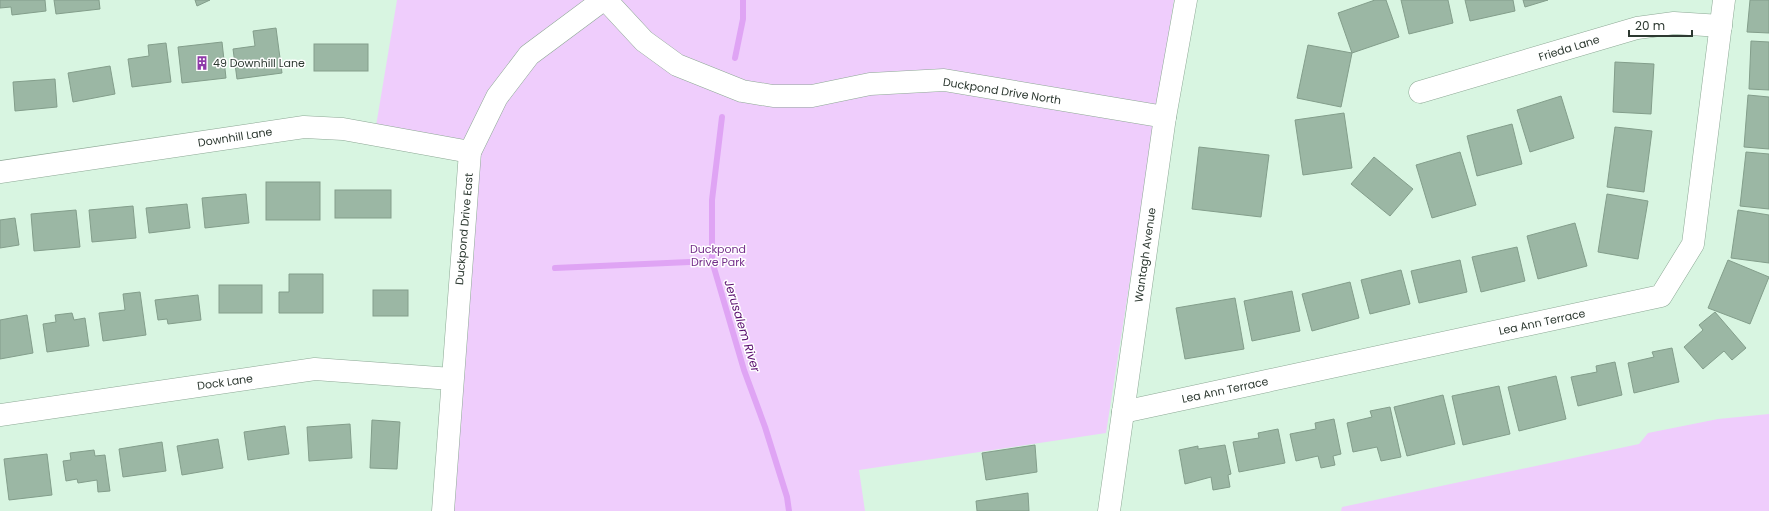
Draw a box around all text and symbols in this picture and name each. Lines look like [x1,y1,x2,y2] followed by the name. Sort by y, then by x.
[1629,12,1692,38] scale bar
[1635,17,1665,34] text: 20 m
[1537,31,1602,65] street label: Frieda Lane
[194,55,210,71] building icon: 49 Downhill Lane
[213,55,305,71] place label: 49 Downhill Lane
[942,74,1062,108] street label: Duckpond Drive North
[197,123,273,151] street label: Downhill Lane
[451,172,477,286] street label: Duckpond Drive East
[1130,206,1160,303] street label: Wantagh Avenue
[690,241,746,270] park label: Duckpond Drive Park
[720,278,765,375] water label: Jerusalem River
[1497,305,1587,339] street label: Lea Ann Terrace
[196,370,254,394] street label: Dock Lane
[1180,373,1270,407] street label: Lea Ann Terrace

